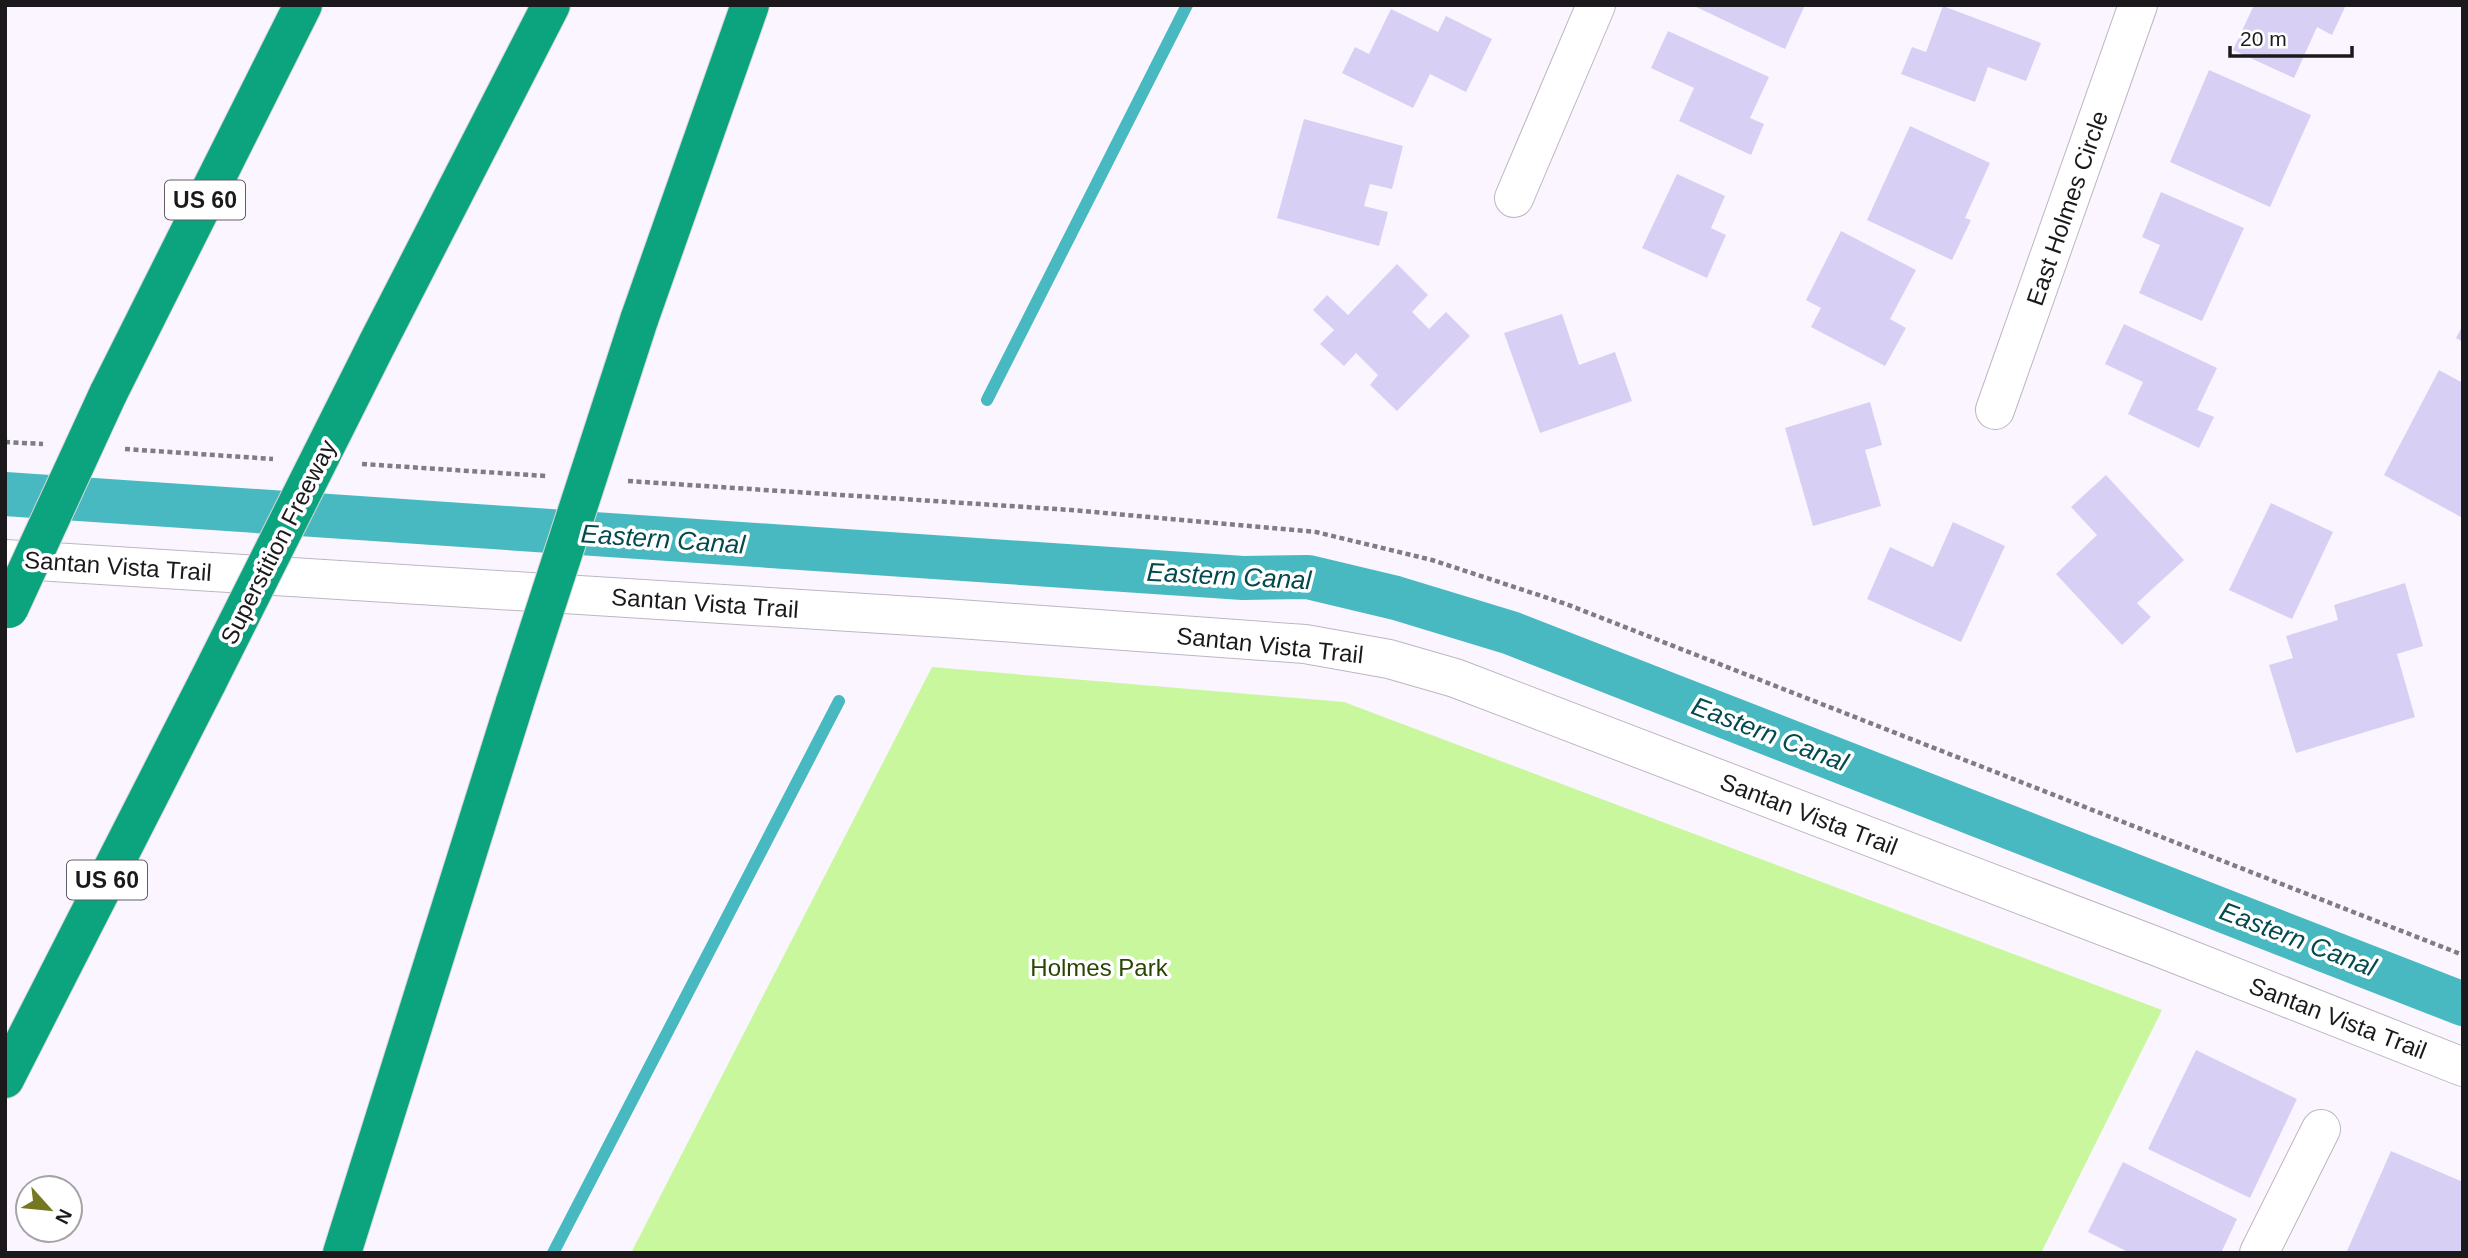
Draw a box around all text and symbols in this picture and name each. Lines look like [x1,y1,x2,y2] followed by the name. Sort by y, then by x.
[2230,14,2352,58] scale bar
[2240,27,2287,50] text: 20 m
[2021,107,2113,309] street label: East Holmes Circle
[165,181,245,220] road number: US 60
[215,435,341,649] street label: Superstition Freeway
[580,518,747,560] water label: Eastern Canal
[23,546,213,586] street label: Santan Vista Trail
[1146,557,1313,595] water label: Eastern Canal
[610,583,800,623] street label: Santan Vista Trail
[1175,622,1365,668] street label: Santan Vista Trail
[1688,690,1853,778] water label: Eastern Canal
[1717,768,1901,860] street label: Santan Vista Trail
[67,860,147,900] road number: US 60
[2216,895,2381,983] water label: Eastern Canal
[1030,954,1169,981] park label: Holmes Park
[2246,972,2430,1064] street label: Santan Vista Trail
[14,1174,84,1244] north arrow
[51,1206,76,1227] text: N

